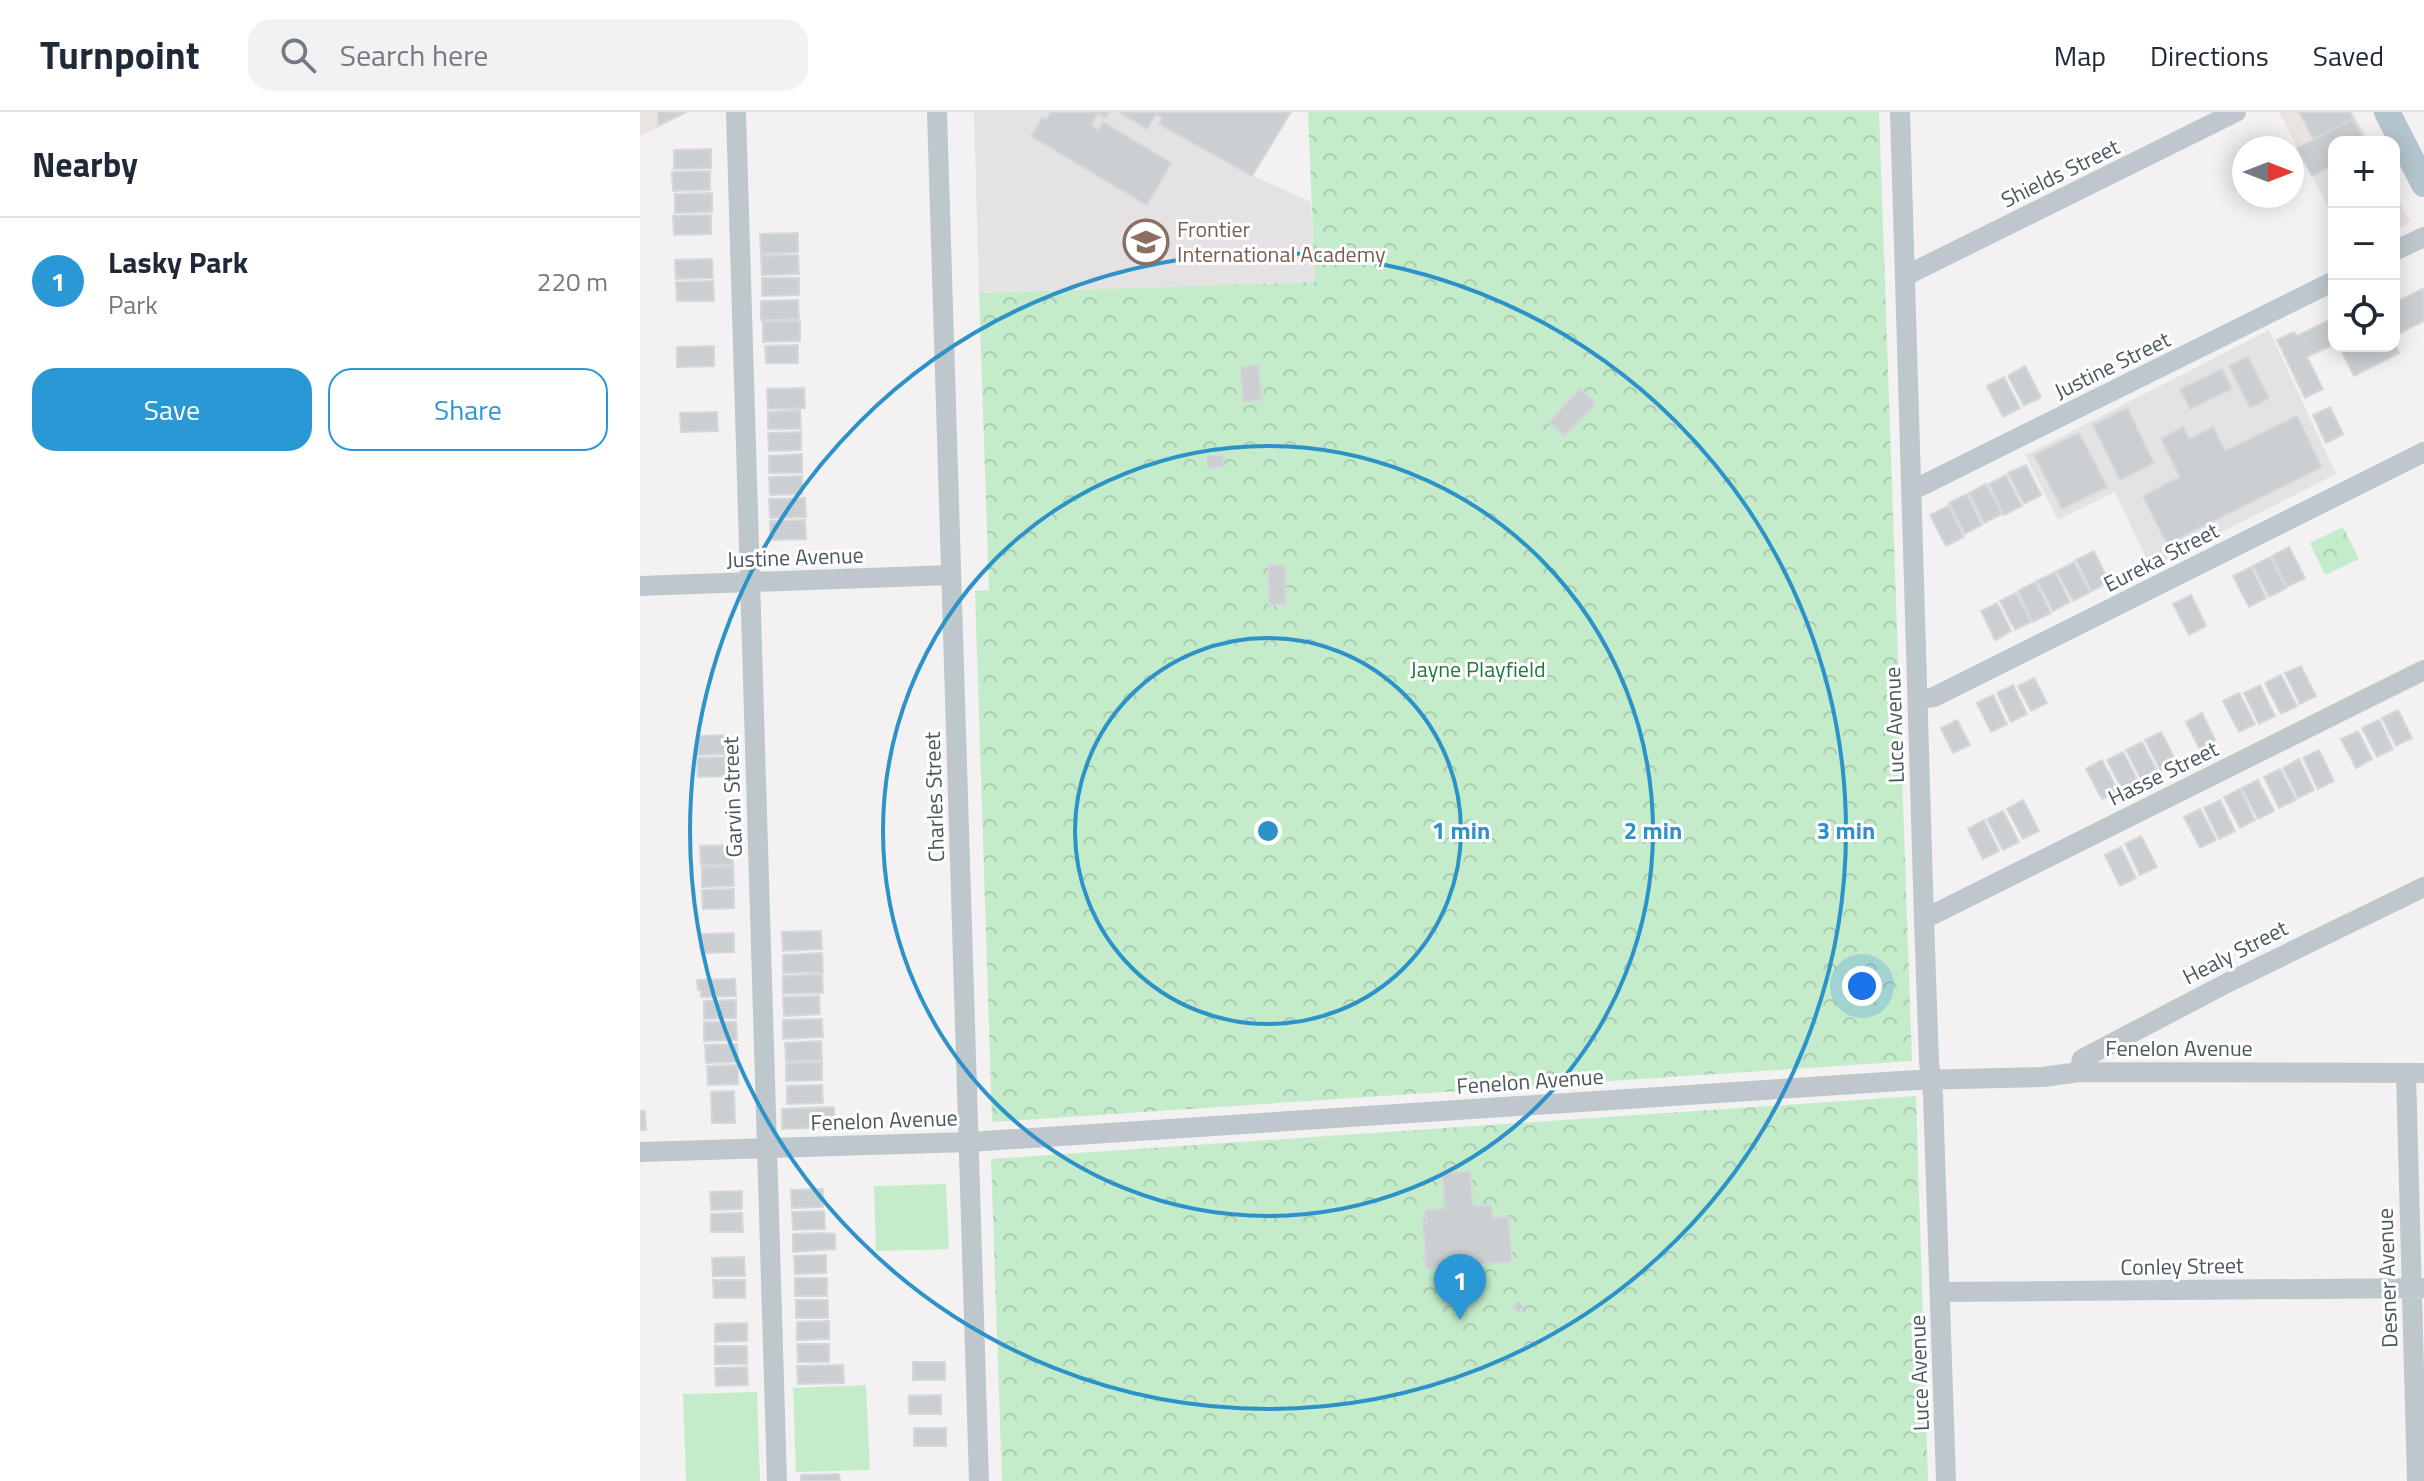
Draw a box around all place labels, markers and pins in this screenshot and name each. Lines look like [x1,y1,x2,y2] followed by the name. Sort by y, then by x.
[1177,212,1386,271] place label: Frontier International Academy
[1122,218,1170,266] school or university icon: Frontier International Academy
[1254,817,1282,845] centre of rings
[1434,1254,1486,1320] pin: 1

